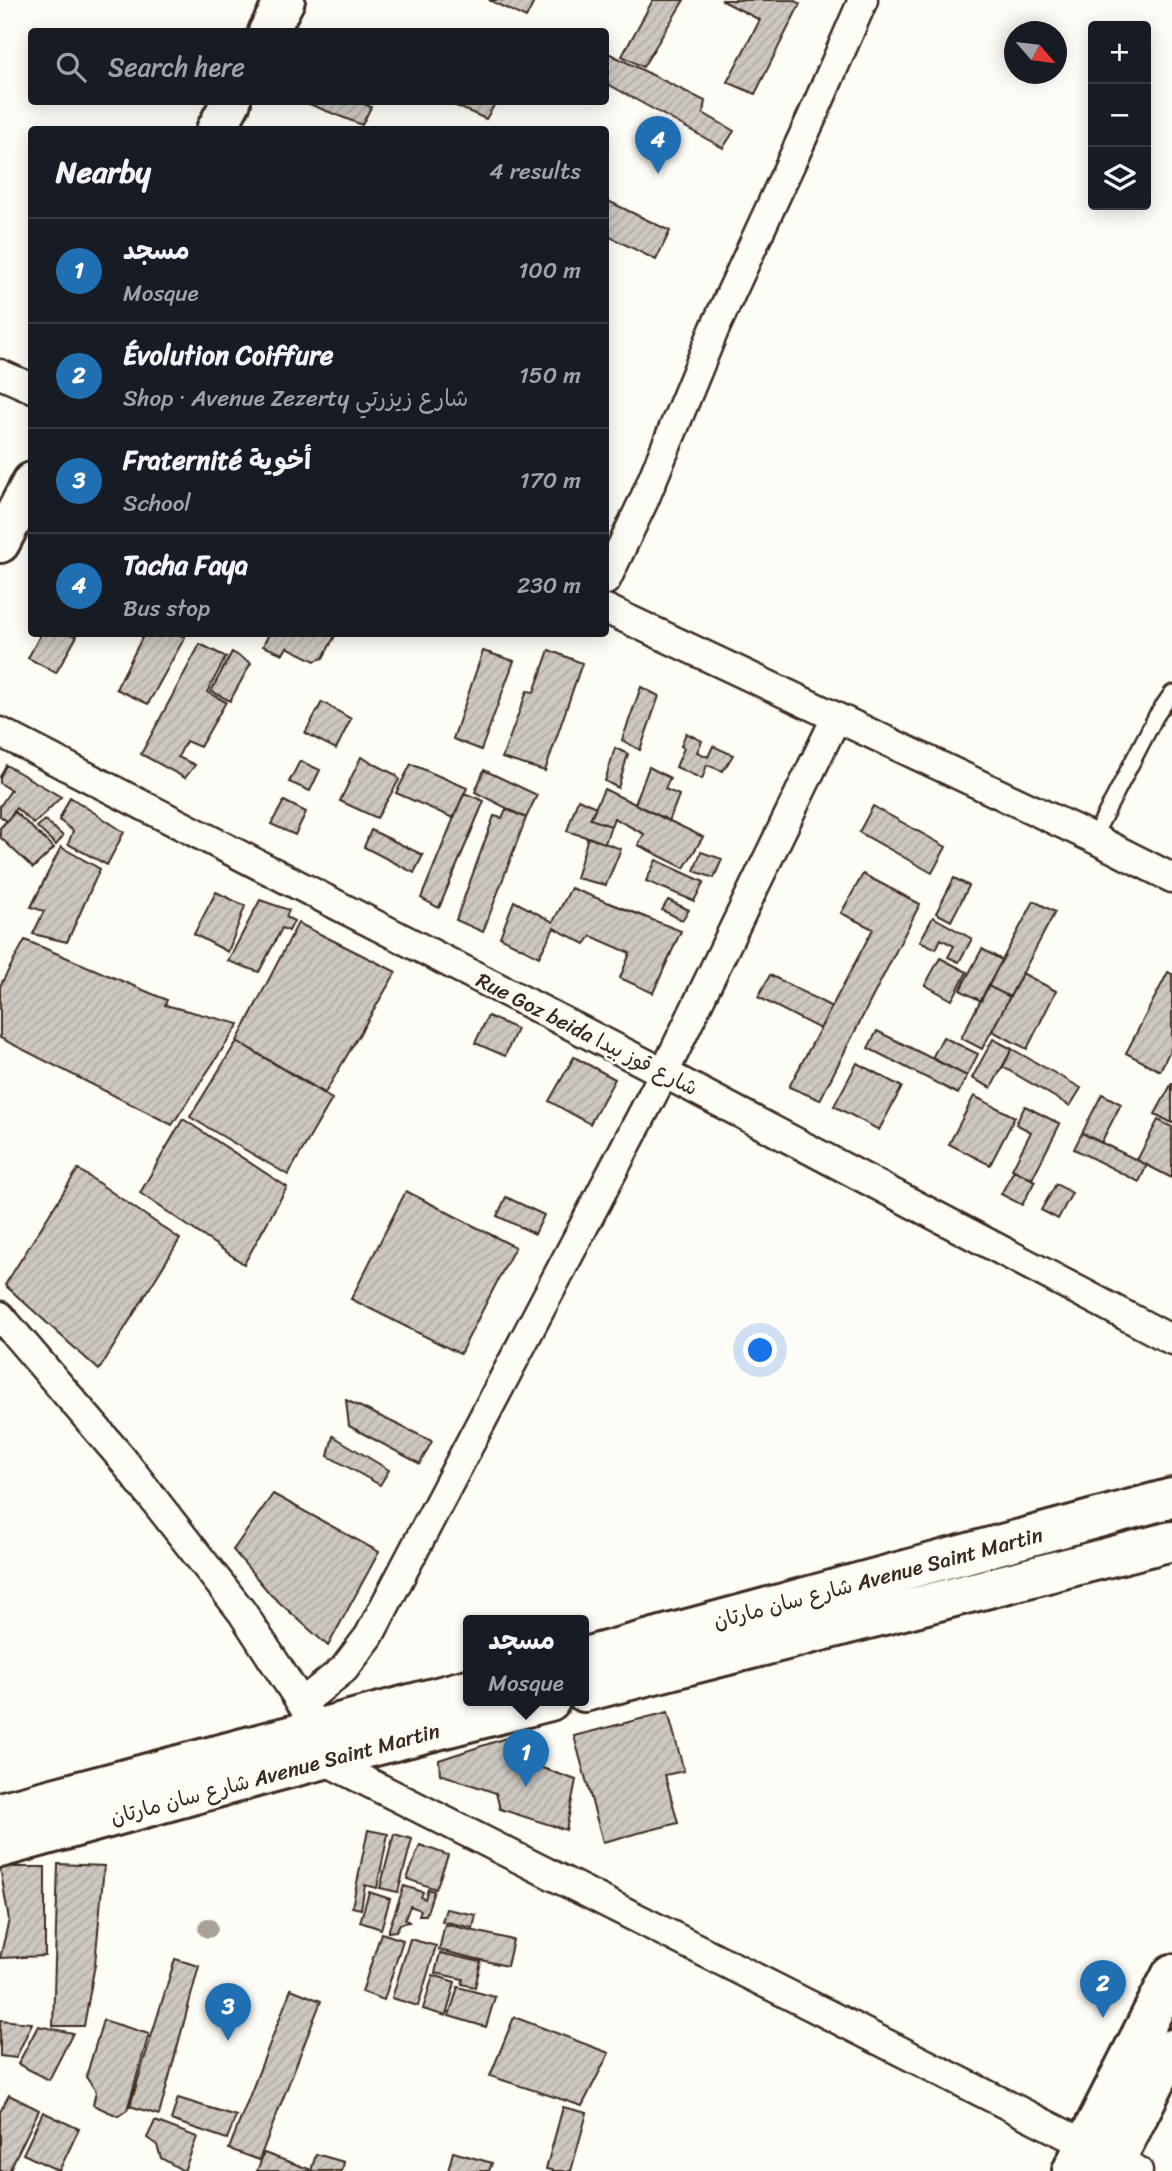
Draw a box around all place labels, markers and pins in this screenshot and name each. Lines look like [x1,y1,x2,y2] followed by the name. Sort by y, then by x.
[635,116,681,174] pin: 4
[503,1729,549,1787] pin: 1
[1080,1960,1126,2018] pin: 2
[205,1983,251,2041] pin: 3

